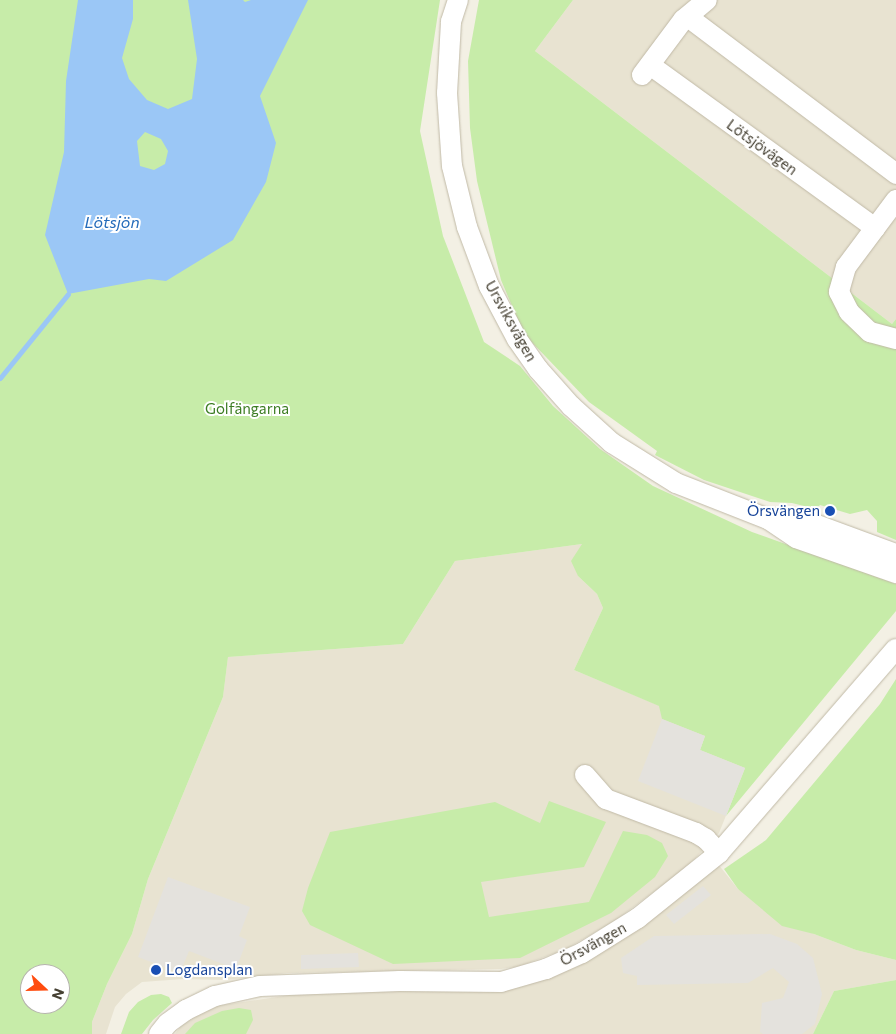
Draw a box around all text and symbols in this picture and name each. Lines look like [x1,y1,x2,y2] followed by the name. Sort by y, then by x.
[723,115,801,179] street label: Lötsjövägen
[84,212,140,232] water label: Lötsjön
[481,277,541,365] street label: Ursviksvägen
[205,400,289,418] park label: Golfängarna
[747,502,820,520] place label: Örsvängen
[824,505,836,517] marker: Örsvängen
[557,918,629,970] street label: Örsvängen
[166,961,253,979] place label: Logdansplan
[20,964,70,1014] north arrow
[150,964,162,976] marker: Logdansplan
[49,986,68,1002] text: N

